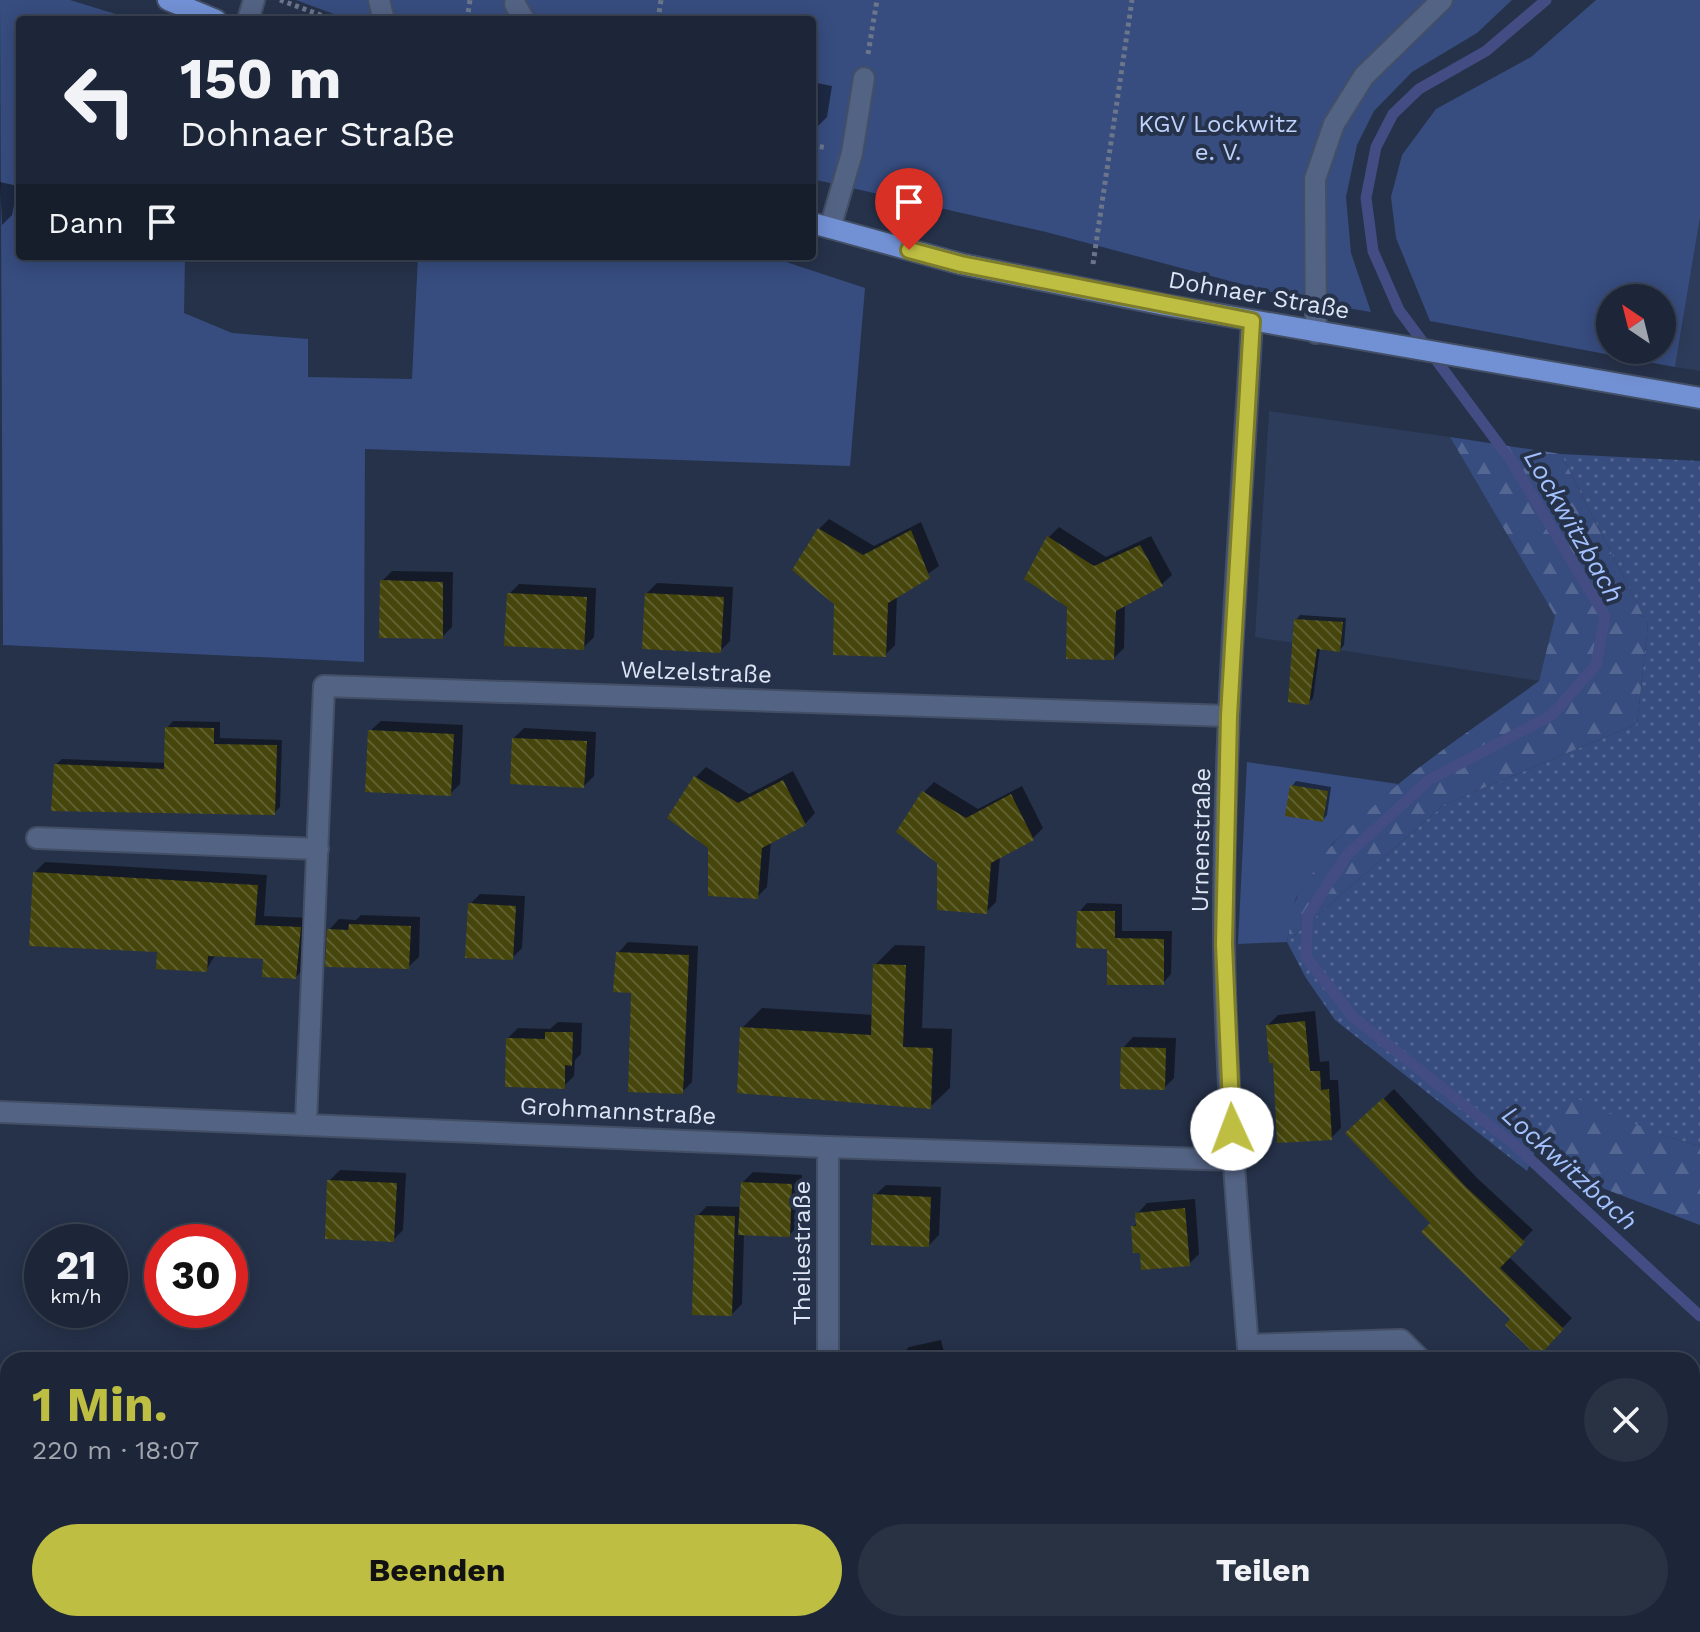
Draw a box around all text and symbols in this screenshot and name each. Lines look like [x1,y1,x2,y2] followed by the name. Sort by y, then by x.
[180,46,342,112] text: 150 m
[48,48,152,152] icon: left
[1138,110,1298,166] park label: KGV Lockwitz e. V.
[180,113,455,155] text: Dohnaer Straße
[875,168,943,250] pin
[887,180,931,224] icon: arrive
[140,200,184,244] icon: arrive
[48,205,124,240] text: Dann
[1166,265,1352,325] street label: Dohnaer Straße
[1596,284,1676,364] north arrow
[1596,284,1676,364] map controls
[1518,444,1630,608] water label: Lockwitzbach
[620,655,772,689] street label: Welzelstraße
[1186,767,1216,913] street label: Urnenstraße
[1190,1087,1274,1171] position arrow
[519,1092,717,1130] street label: Grohmannstraße
[1496,1100,1644,1236] water label: Lockwitzbach
[788,1181,816,1325] street label: Theilestraße
[144,1224,248,1328] speed limit sign: 30
[55,1242,97,1289] text: 21
[50,1284,102,1308] text: km/h
[32,1376,168,1433] text: 1 Min.
[1584,1378,1668,1462] button: close
[32,1435,199,1465] text: 220 m · 18:07
[32,1524,842,1616] button: Beenden
[858,1524,1668,1616] button: Teilen

